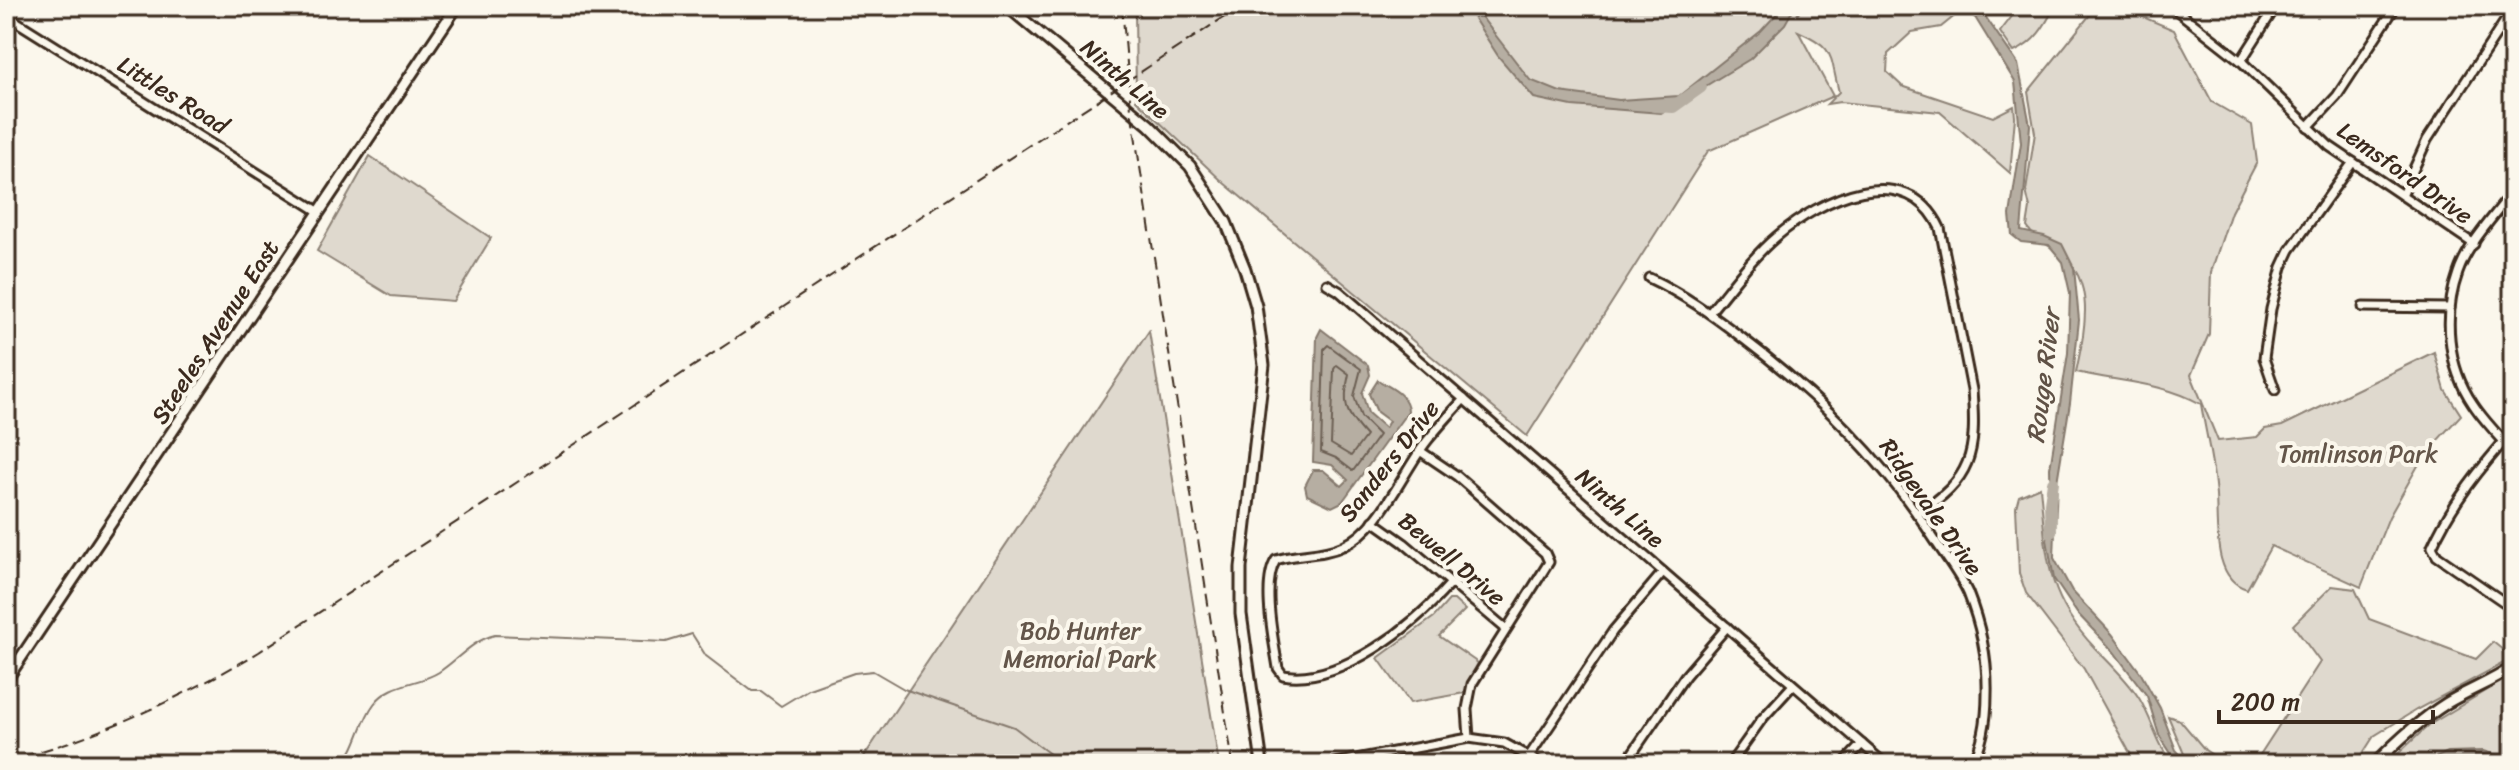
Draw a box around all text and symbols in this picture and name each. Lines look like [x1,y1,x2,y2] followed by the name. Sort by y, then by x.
[1071,28,1180,130] street label: Ninth Line
[109,44,238,147] street label: Littles Road
[2328,110,2482,236] street label: Lemsford Drive
[139,231,291,433] street label: Steeles Avenue East
[2012,302,2075,446] water label: Rouge River
[1327,390,1451,532] street label: Sanders Drive
[1868,429,1994,585] street label: Ridgevale Drive
[2278,433,2438,475] park label: Tomlinson Park
[1566,457,1675,559] street label: Ninth Line
[1388,501,1516,617] street label: Bewell Drive
[1003,610,1157,680] park label: Bob Hunter Memorial Park
[2219,674,2433,724] scale bar
[2231,681,2300,723] text: 200 m

